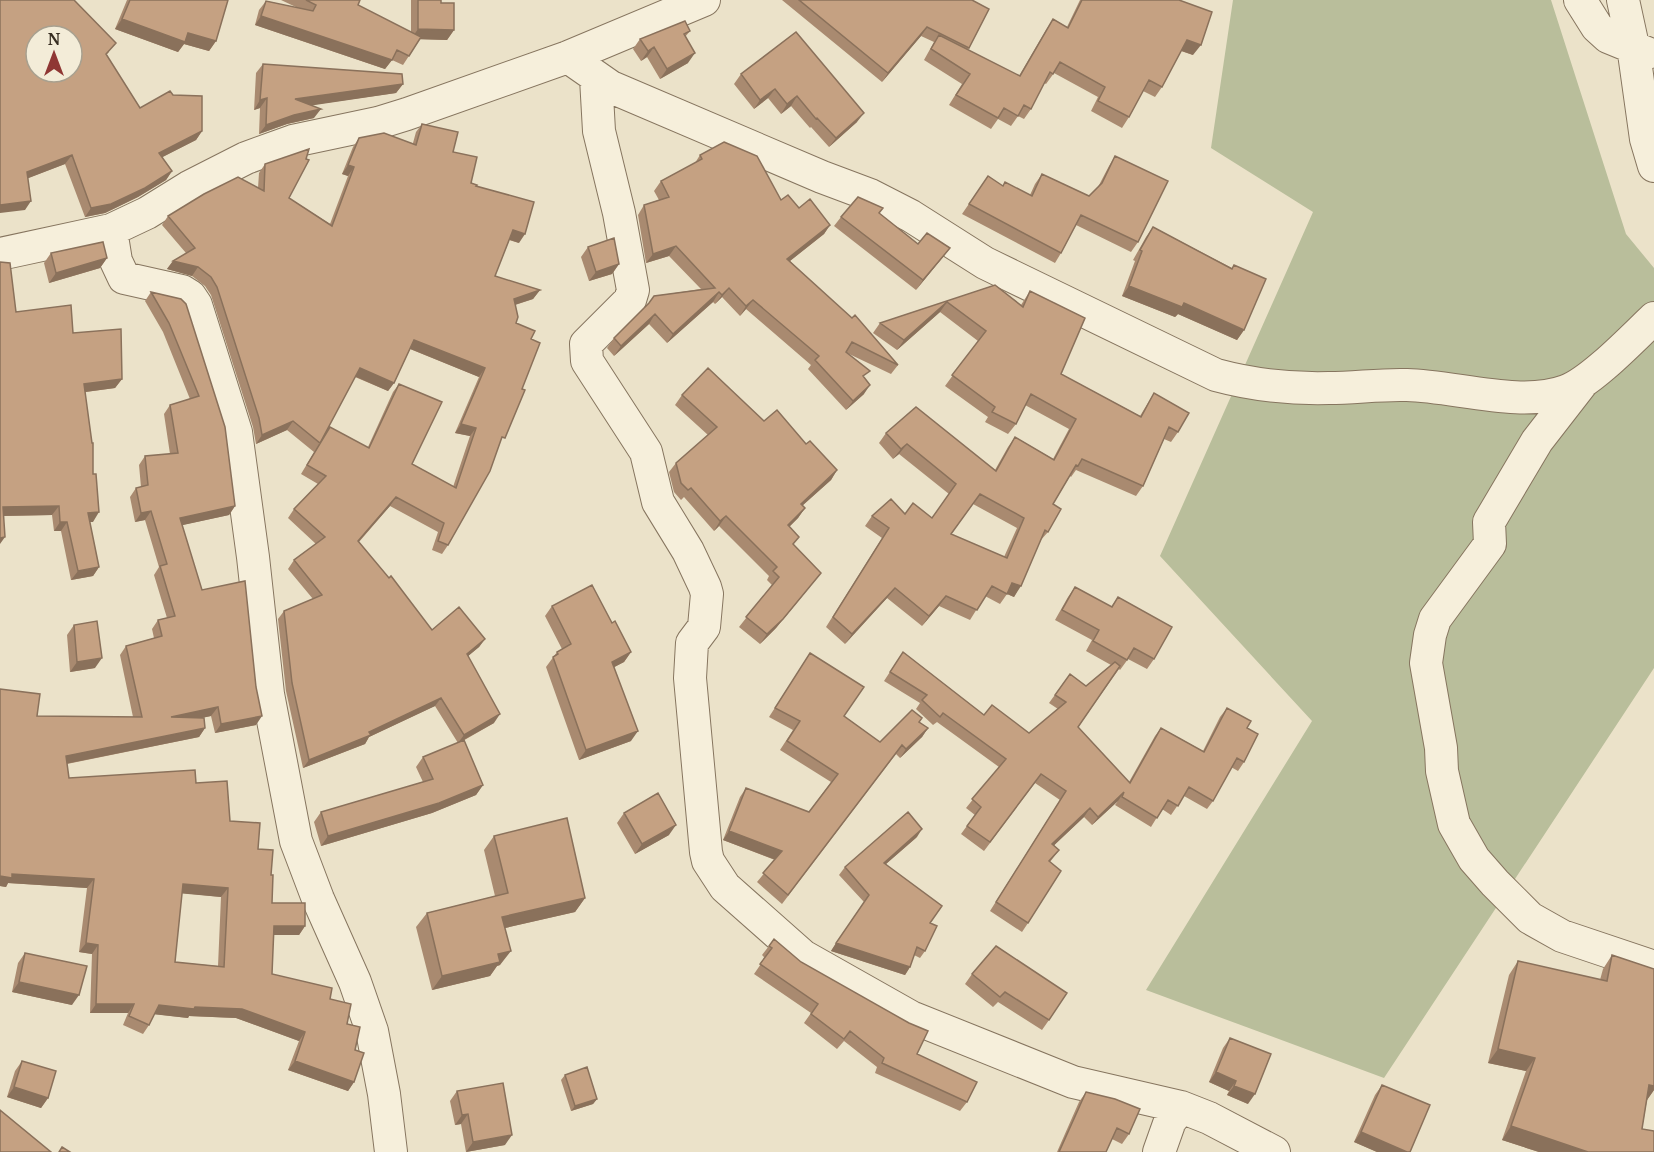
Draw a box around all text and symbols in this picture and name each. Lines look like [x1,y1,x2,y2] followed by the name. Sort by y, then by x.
[24,24,84,84] north arrow
[48,28,61,50] text: N

